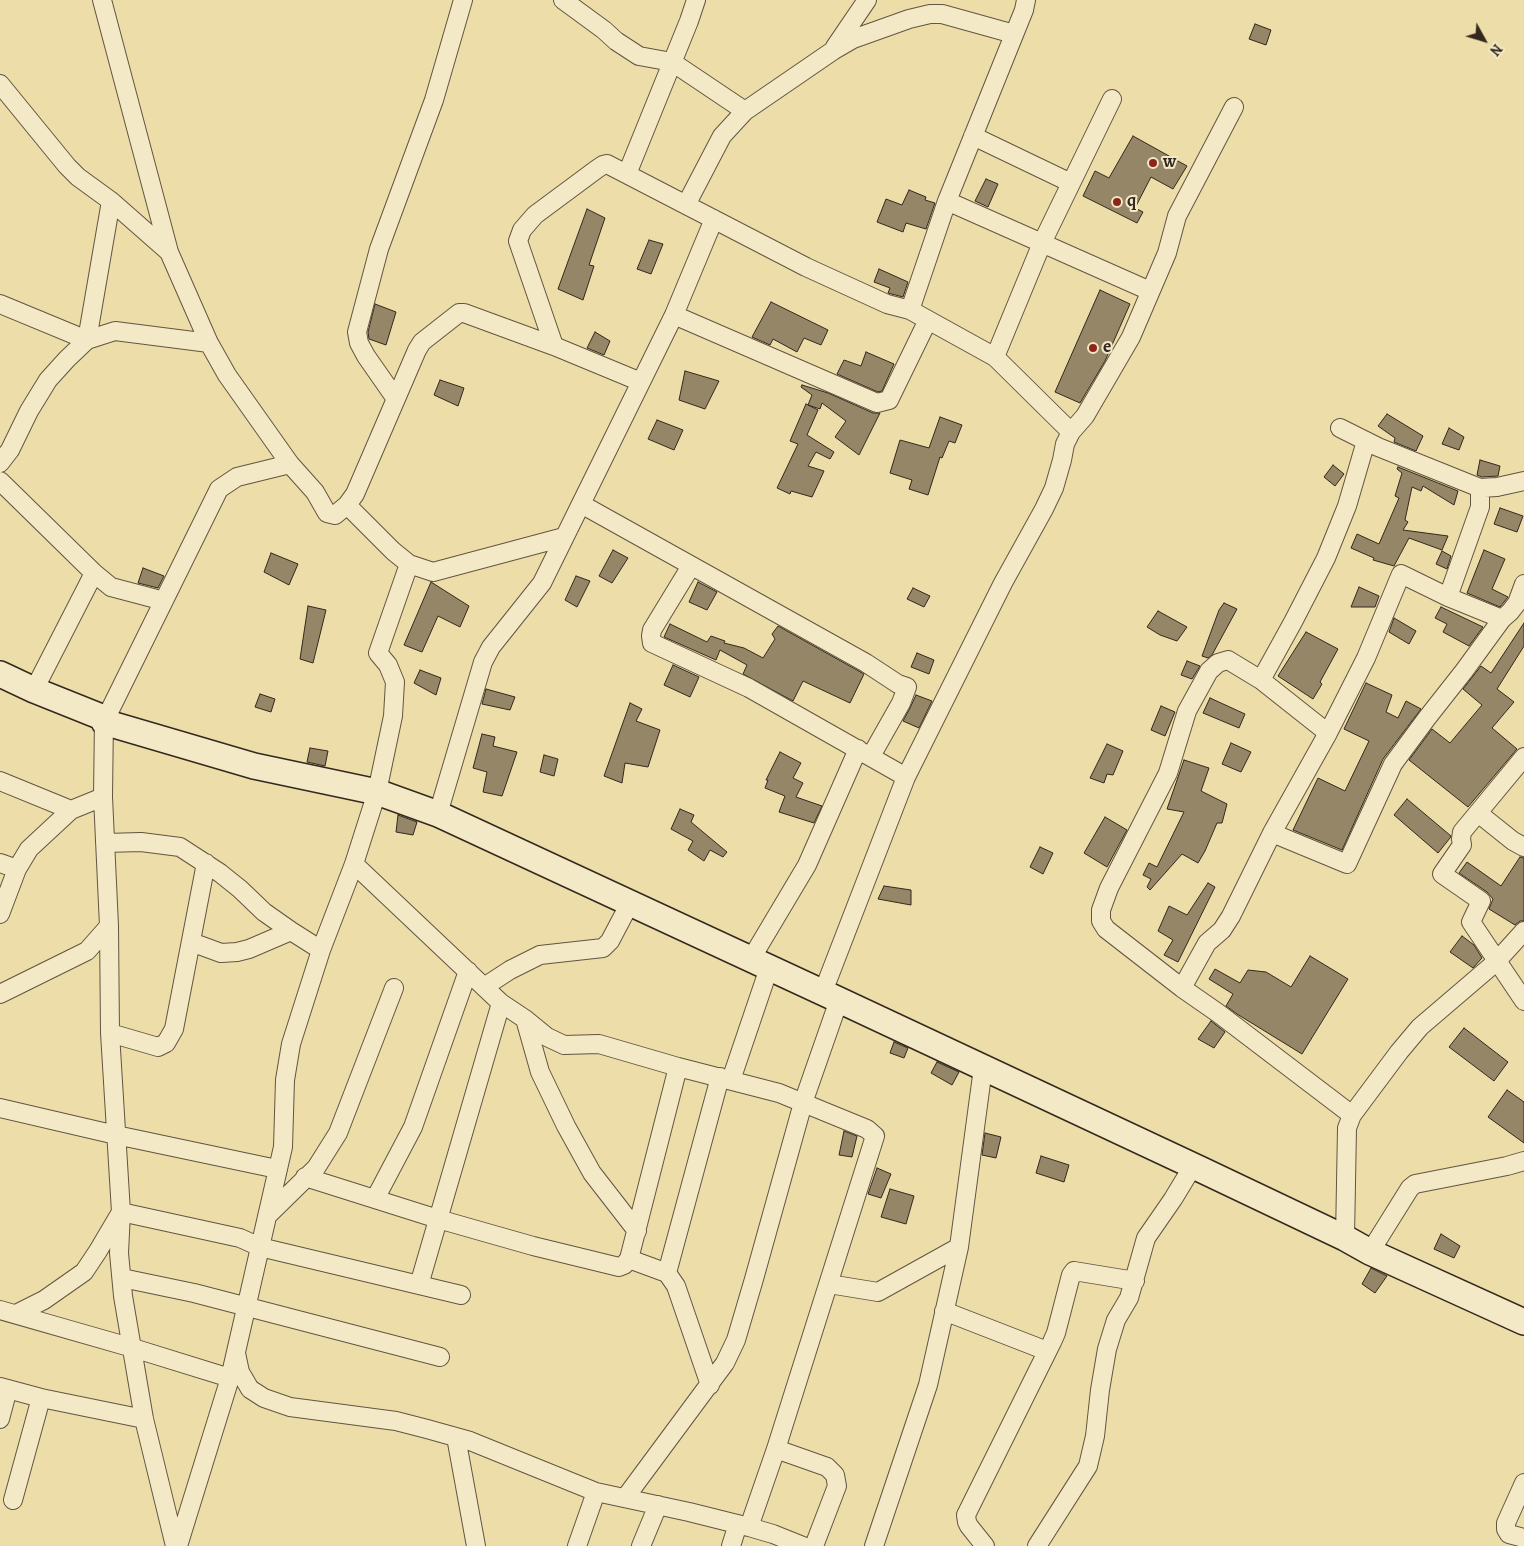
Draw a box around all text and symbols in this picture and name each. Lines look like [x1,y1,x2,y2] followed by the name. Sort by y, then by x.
[1459,15,1509,65] north arrow
[1485,40,1507,60] text: N
[1163,152,1176,174] place label: w
[1147,157,1159,169] marker: w
[1127,191,1136,213] place label: q
[1111,196,1123,208] marker: q
[1103,337,1111,359] place label: e
[1087,342,1099,354] marker: e

